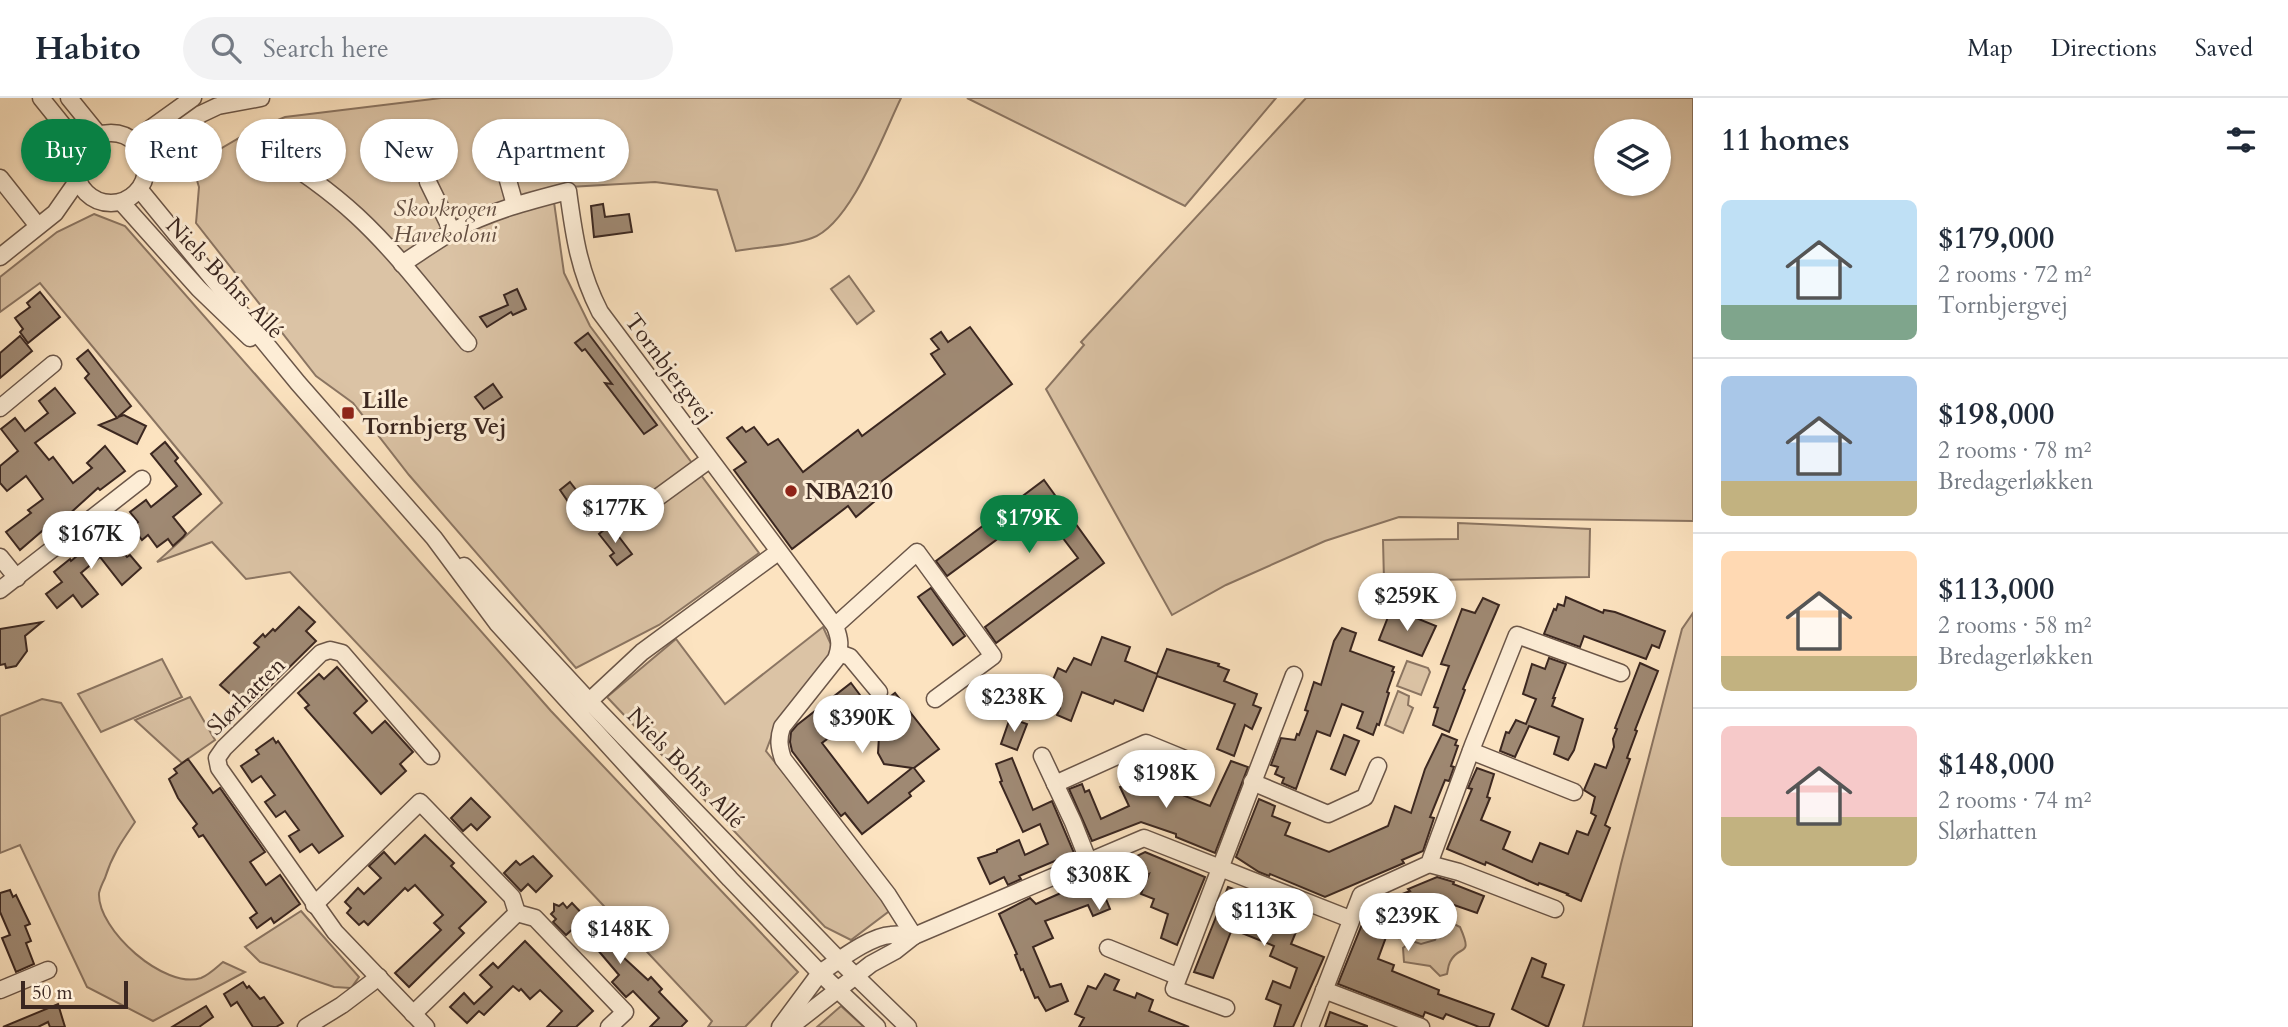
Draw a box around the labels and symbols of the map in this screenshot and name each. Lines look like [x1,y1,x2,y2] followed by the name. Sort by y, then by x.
[393,193,498,250] park label: Skovkrogen Havekoloni
[159,211,291,345] street label: Niels Bohrs Allé
[618,307,720,429] street label: Tornbjergvej
[362,385,507,442] place label: Lille Tornbjerg Vej
[340,405,356,421] marker: Lille Tornbjerg Vej
[805,476,893,507] place label: NBA210
[783,483,799,499] marker: NBA210
[566,486,664,545] pin: $177K
[980,496,1078,555] pin: $179K
[42,512,140,571] pin: $167K
[1358,574,1456,633] pin: $259K
[200,650,292,742] street label: Slørhatten
[965,674,1063,734] pin: $238K
[813,696,911,755] pin: $390K
[620,701,752,835] street label: Niels Bohrs Allé
[1117,750,1215,810] pin: $198K
[1050,852,1148,912] pin: $308K
[1215,888,1313,948] pin: $113K
[1359,894,1457,953] pin: $239K
[571,906,669,966] pin: $148K
[21,978,128,1010] scale bar

